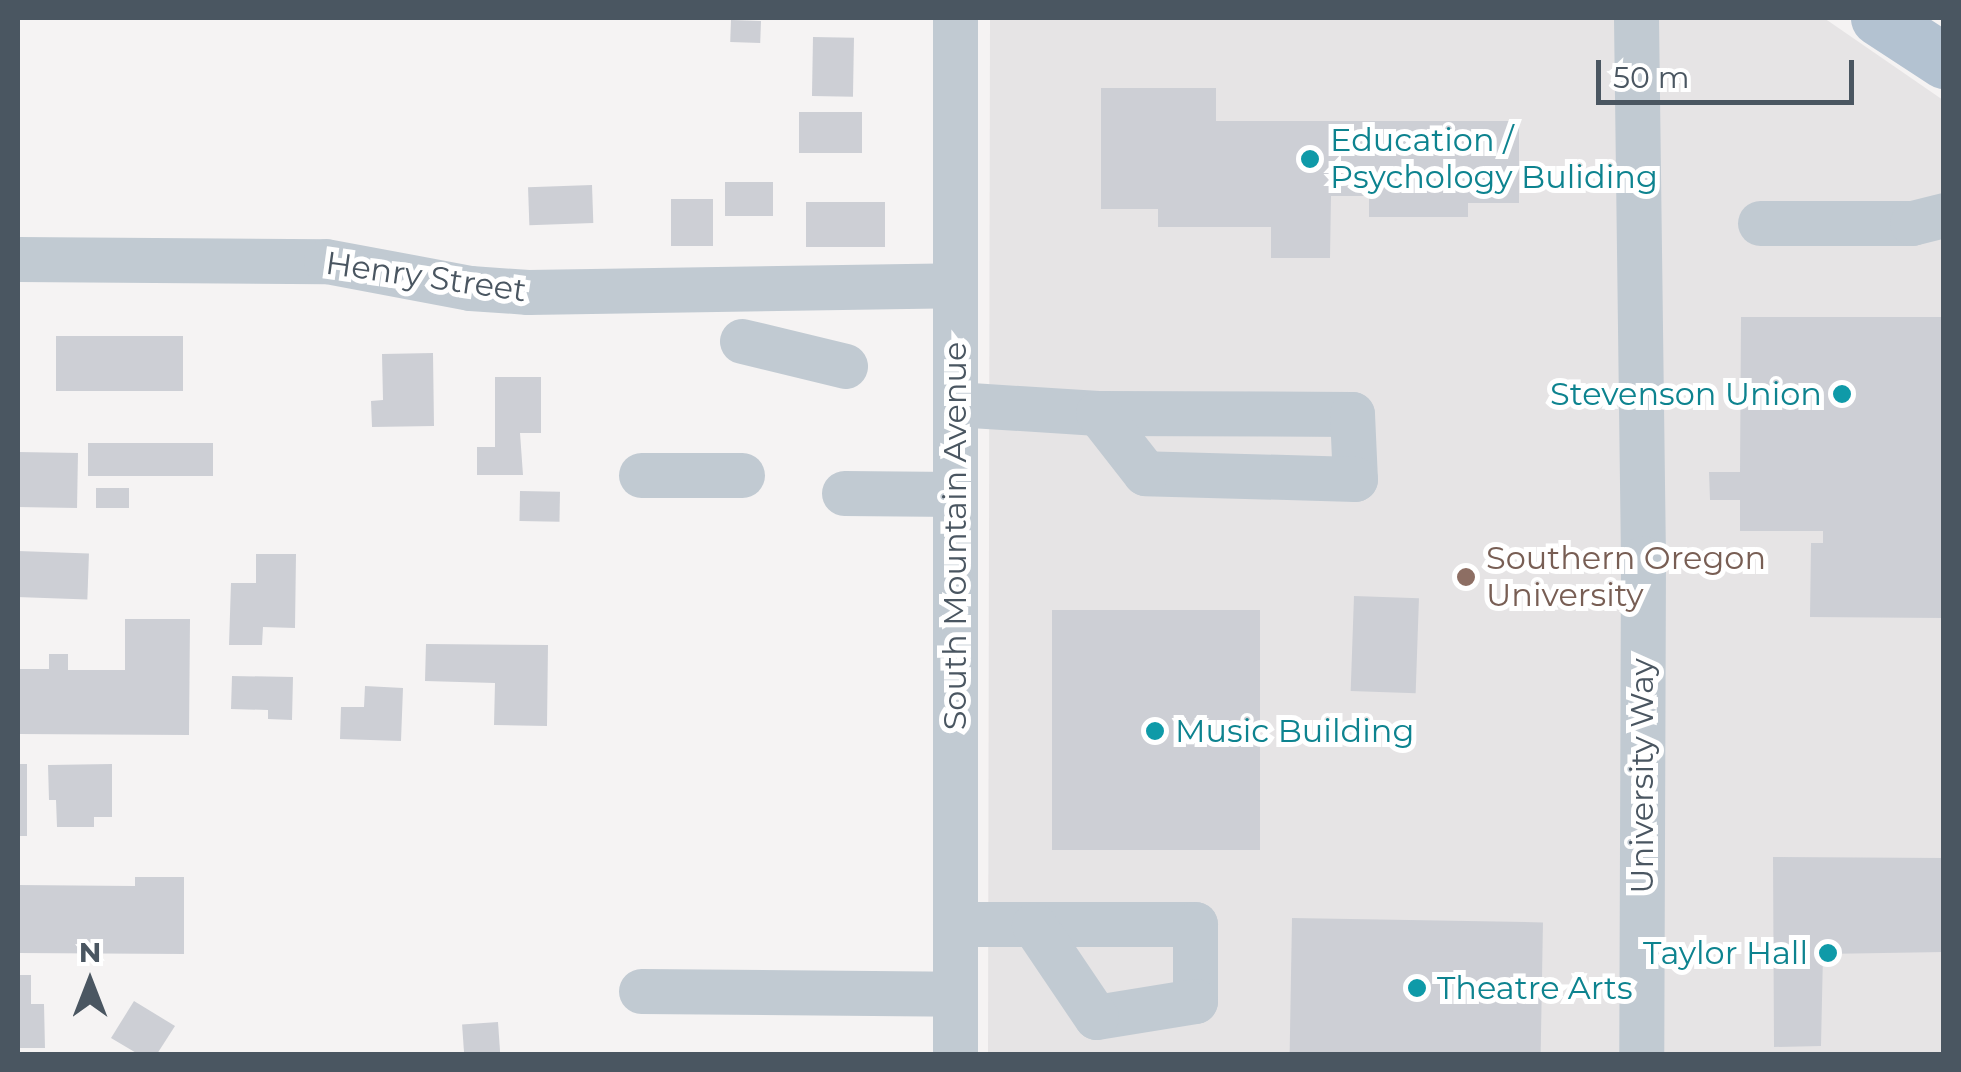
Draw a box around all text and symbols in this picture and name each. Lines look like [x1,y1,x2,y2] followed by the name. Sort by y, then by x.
[1601,40,1858,102] scale bar
[1613,59,1690,96] text: 50 m
[1330,122,1658,197] place label: Education / Psychology Buliding
[1299,148,1321,170] marker: Education / Psychology Buliding
[323,244,529,310] street label: Henry Street
[936,342,974,730] street label: South Mountain Avenue
[1550,375,1822,413] place label: Stevenson Union
[1831,383,1853,405] marker: Stevenson Union
[1486,540,1766,615] place label: Southern Oregon University
[1455,566,1477,588] marker: Southern Oregon University
[1623,658,1661,894] street label: University Way
[1175,712,1414,750] place label: Music Building
[1144,720,1166,742] marker: Music Building
[40,932,140,1032] north arrow
[1643,934,1808,972] place label: Taylor Hall
[79,935,101,969] text: N
[1817,942,1839,964] marker: Taylor Hall
[1437,969,1633,1007] place label: Theatre Arts
[1406,977,1428,999] marker: Theatre Arts

